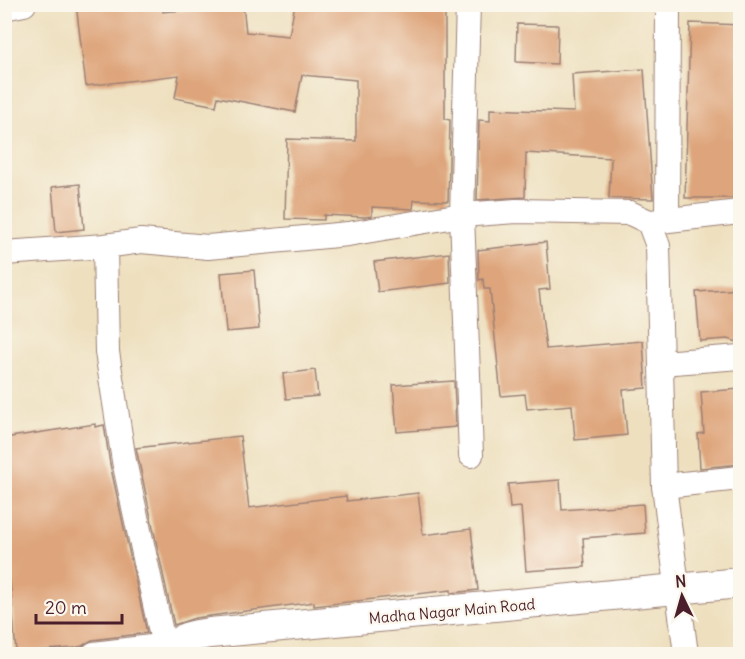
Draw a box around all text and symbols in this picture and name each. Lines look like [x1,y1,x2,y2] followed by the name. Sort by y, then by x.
[652,566,712,626] north arrow
[674,571,687,592] text: N
[36,587,122,625] scale bar
[368,594,536,628] street label: Madha Nagar Main Road
[45,596,87,619] text: 20 m

